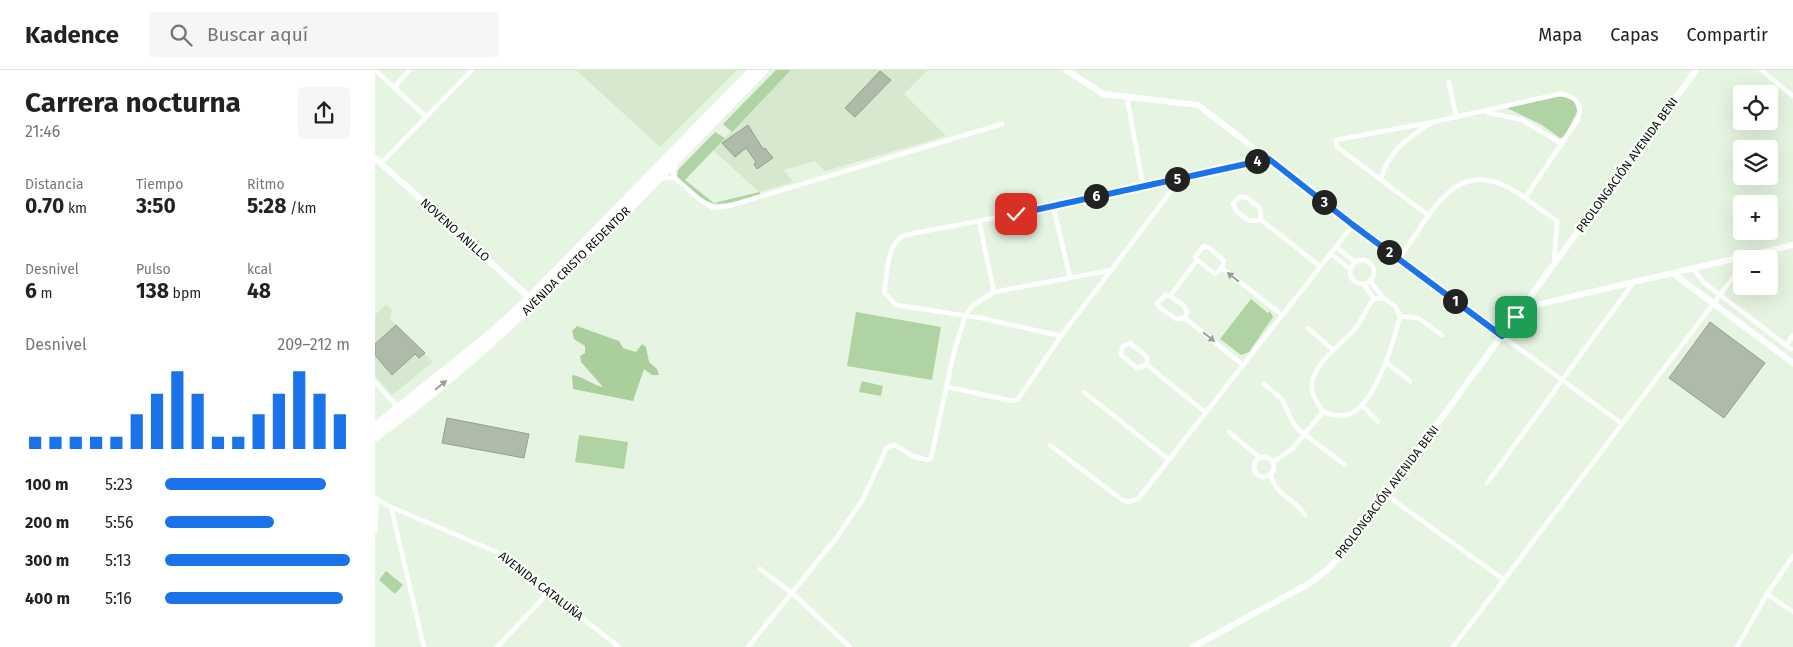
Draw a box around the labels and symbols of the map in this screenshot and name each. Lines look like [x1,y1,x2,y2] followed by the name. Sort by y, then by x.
[1573,94,1681,235] street label: PROLONGACIÓN AVENIDA BENI
[1245,148,1269,174] pin: 4
[1165,166,1189,192] pin: 5
[1083,184,1109,208] pin: 6
[1311,190,1337,214] pin: 3
[995,193,1037,235] pin
[418,196,492,264] street label: NOVENO ANILLO
[519,204,633,318] street label: AVENIDA CRISTO REDENTOR
[1377,240,1401,264] pin: 2
[1227,272,1240,283] one-way arrow
[1443,288,1467,314] pin: 1
[1495,296,1537,338] pin
[1202,332,1215,343] one-way arrow
[434,380,447,391] one-way arrow
[1331,422,1442,561] street label: PROLONGACIÓN AVENIDA BENI
[496,548,587,623] street label: AVENIDA CATALUÑA

